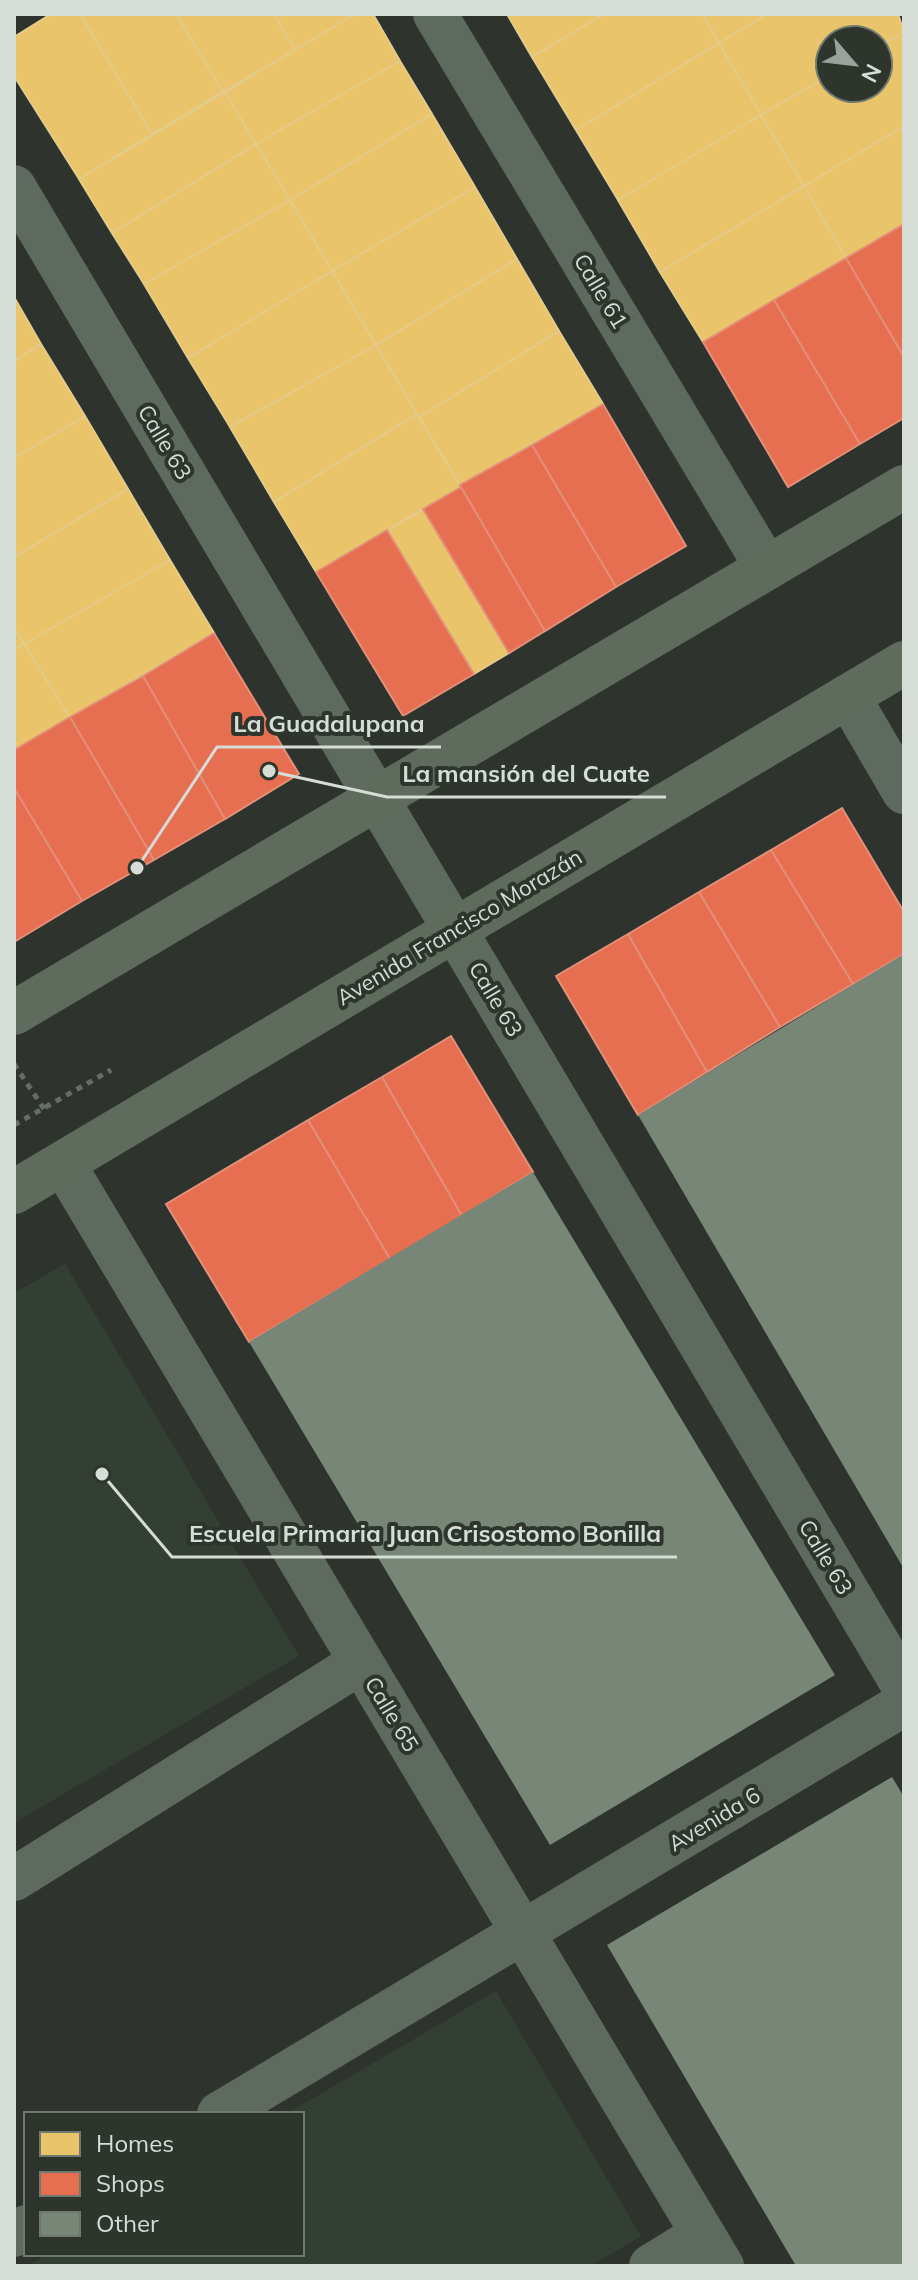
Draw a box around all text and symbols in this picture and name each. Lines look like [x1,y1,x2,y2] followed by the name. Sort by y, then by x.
[814,24,894,104] north arrow
[855,59,888,87] text: N
[568,248,634,334] street label: Calle 61
[132,399,198,485] street label: Calle 63
[217,699,441,747] callout: La Guadalupana
[233,708,425,738] text: La Guadalupana
[387,749,666,797] callout: La mansión del Cuate
[402,758,650,788] text: La mansión del Cuate
[331,843,587,1011] street label: Avenida Francisco Morazán
[463,956,529,1042] street label: Calle 63
[172,1509,677,1557] callout: Escuela Primaria Juan Crisostomo Bonilla
[793,1514,859,1600] street label: Calle 63
[189,1518,661,1548] text: Escuela Primaria Juan Crisostomo Bonilla
[359,1671,425,1757] street label: Calle 65
[663,1781,765,1857] street label: Avenida 6
[24,2112,304,2256] legend
[96,2128,174,2158] text: Homes
[96,2168,165,2198] text: Shops
[96,2208,159,2238] text: Other

